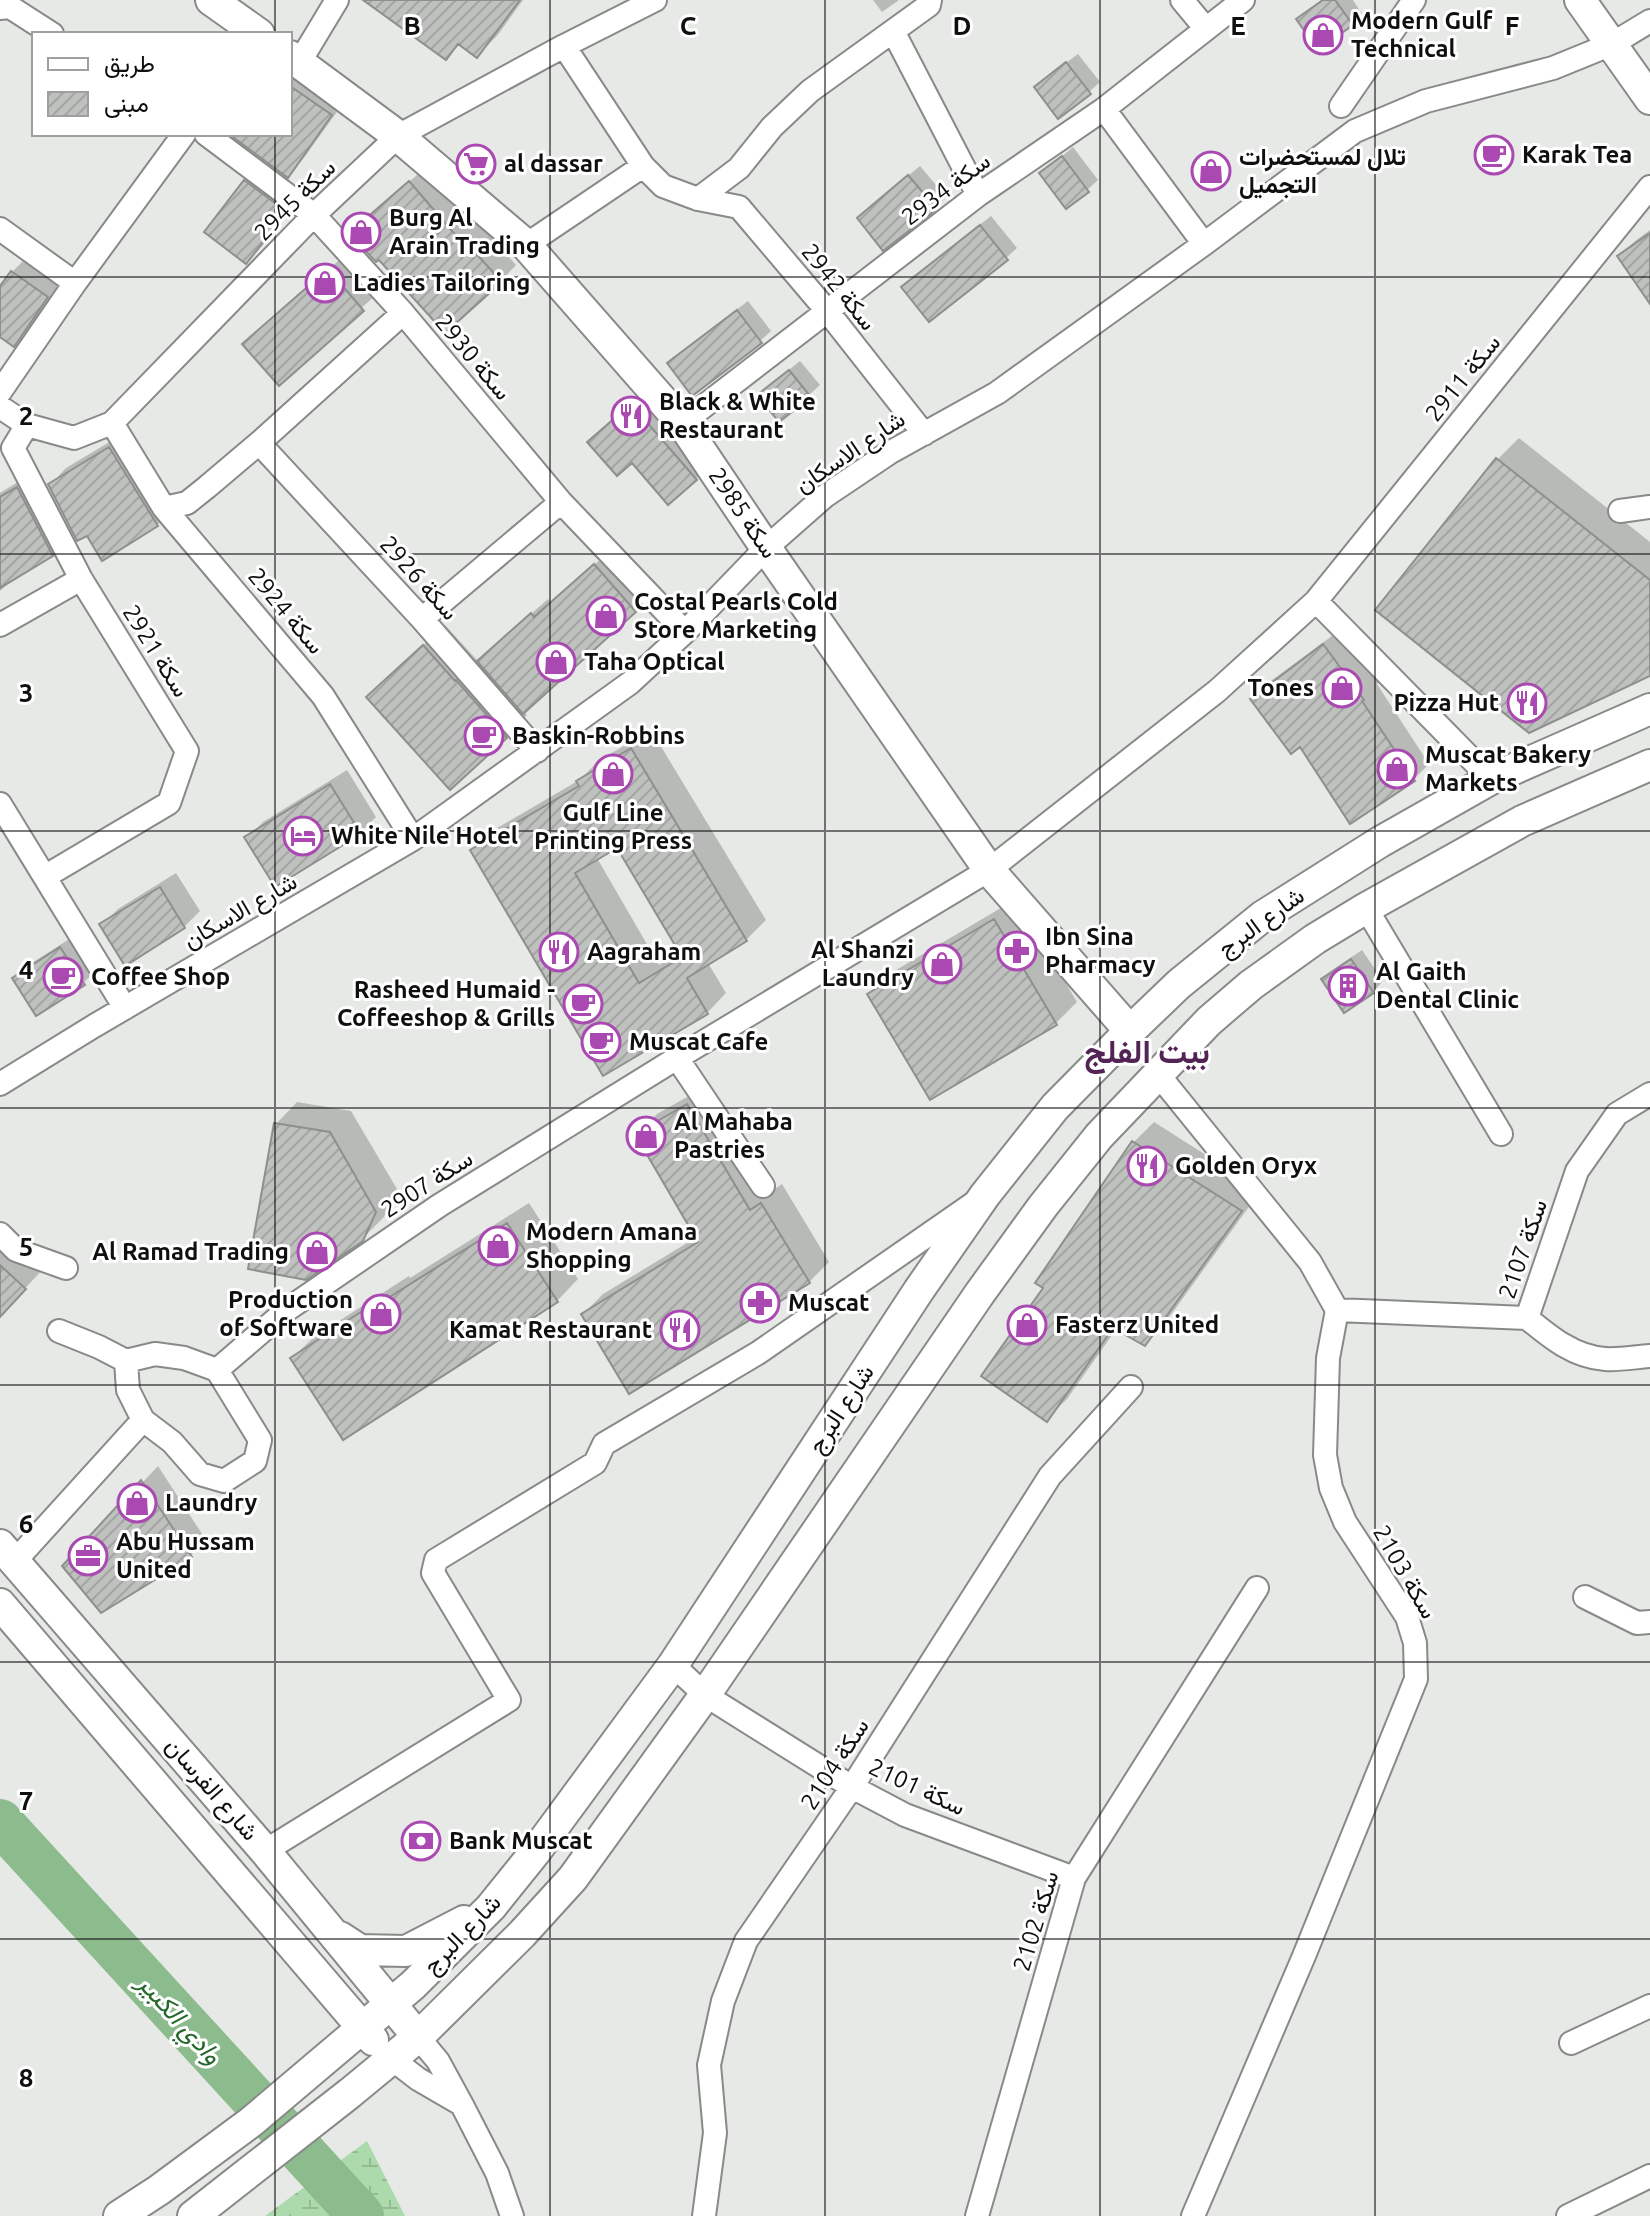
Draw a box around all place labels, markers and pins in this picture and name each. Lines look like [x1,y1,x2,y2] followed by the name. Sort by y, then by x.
[1351,7,1494,62] place label: Modern Gulf Technical
[1302,14,1344,56] shop icon: Modern Gulf Technical
[1473,134,1515,176] cafe icon: Karak Tea
[1522,141,1632,168] place label: Karak Tea
[455,143,497,185] supermarket icon: al dassar
[1239,143,1406,199] place label: تلال لمستحضرات التجميل
[504,150,603,177] place label: al dassar
[1190,150,1232,192] shop icon: تلال لمستحضرات التجميل
[389,204,540,259] place label: Burg Al Arain Trading
[340,211,382,253] shop icon: Burg Al Arain Trading
[304,262,346,304] shop icon: Ladies Tailoring
[353,269,530,296] place label: Ladies Tailoring
[659,388,816,443] place label: Black & White Restaurant
[610,395,652,437] restaurant icon: Black & White Restaurant
[634,588,838,643] place label: Costal Pearls Cold Store Marketing
[585,595,627,637] shop icon: Costal Pearls Cold Store Marketing
[535,641,577,683] shop icon: Taha Optical
[584,648,725,675] place label: Taha Optical
[1321,667,1363,709] shop icon: Tones
[1248,674,1314,701] place label: Tones
[1506,682,1548,724] restaurant icon: Pizza Hut
[1393,689,1499,716] place label: Pizza Hut
[463,715,505,757] cafe icon: Baskin-Robbins
[512,722,685,749] place label: Baskin-Robbins
[1425,741,1591,796] place label: Muscat Bakery Markets
[1376,748,1418,790] shop icon: Muscat Bakery Markets
[592,753,634,795] shop icon: Gulf Line Printing Press
[534,799,692,854] place label: Gulf Line Printing Press
[282,815,324,857] hotel icon: White Nile Hotel
[331,822,518,849] place label: White Nile Hotel
[1045,923,1156,978] place label: Ibn Sina Pharmacy
[996,930,1038,972] pharmacy icon: Ibn Sina Pharmacy
[538,931,580,973] restaurant icon: Aagraham
[811,936,914,991] place label: Al Shanzi Laundry
[587,938,701,965] place label: Aagraham
[921,943,963,985] shop icon: Al Shanzi Laundry
[42,956,84,998] cafe icon: Coffee Shop
[1376,958,1519,1013] place label: Al Gaith Dental Clinic
[91,963,230,990] place label: Coffee Shop
[1327,965,1369,1007] building icon: Al Gaith Dental Clinic
[337,976,555,1031] place label: Rasheed Humaid - Coffeeshop & Grills
[562,983,604,1025] cafe icon: Rasheed Humaid - Coffeeshop & Grills
[580,1021,622,1063] cafe icon: Muscat Cafe
[629,1028,768,1055] place label: Muscat Cafe
[674,1108,793,1163] place label: Al Mahaba Pastries
[625,1115,667,1157] shop icon: Al Mahaba Pastries
[1126,1145,1168,1187] restaurant icon: Golden Oryx
[1175,1152,1317,1179] place label: Golden Oryx
[526,1218,697,1273] place label: Modern Amana Shopping
[477,1225,519,1267] shop icon: Modern Amana Shopping
[296,1231,338,1273] shop icon: Al Ramad Trading
[92,1238,289,1265] place label: Al Ramad Trading
[739,1282,781,1324] pharmacy icon: Muscat
[219,1286,353,1341] place label: Production of Software
[788,1289,869,1316] place label: Muscat
[360,1293,402,1335] shop icon: Production of Software
[1006,1304,1048,1346] shop icon: Fasterz United
[659,1309,701,1351] restaurant icon: Kamat Restaurant
[1055,1311,1219,1338] place label: Fasterz United
[449,1316,652,1343] place label: Kamat Restaurant
[116,1482,158,1524] shop icon: Laundry
[165,1489,257,1516] place label: Laundry
[116,1528,255,1583] place label: Abu Hussam United
[67,1535,109,1577] office icon: Abu Hussam United
[400,1820,442,1862] bank icon: Bank Muscat
[449,1827,593,1854] place label: Bank Muscat

